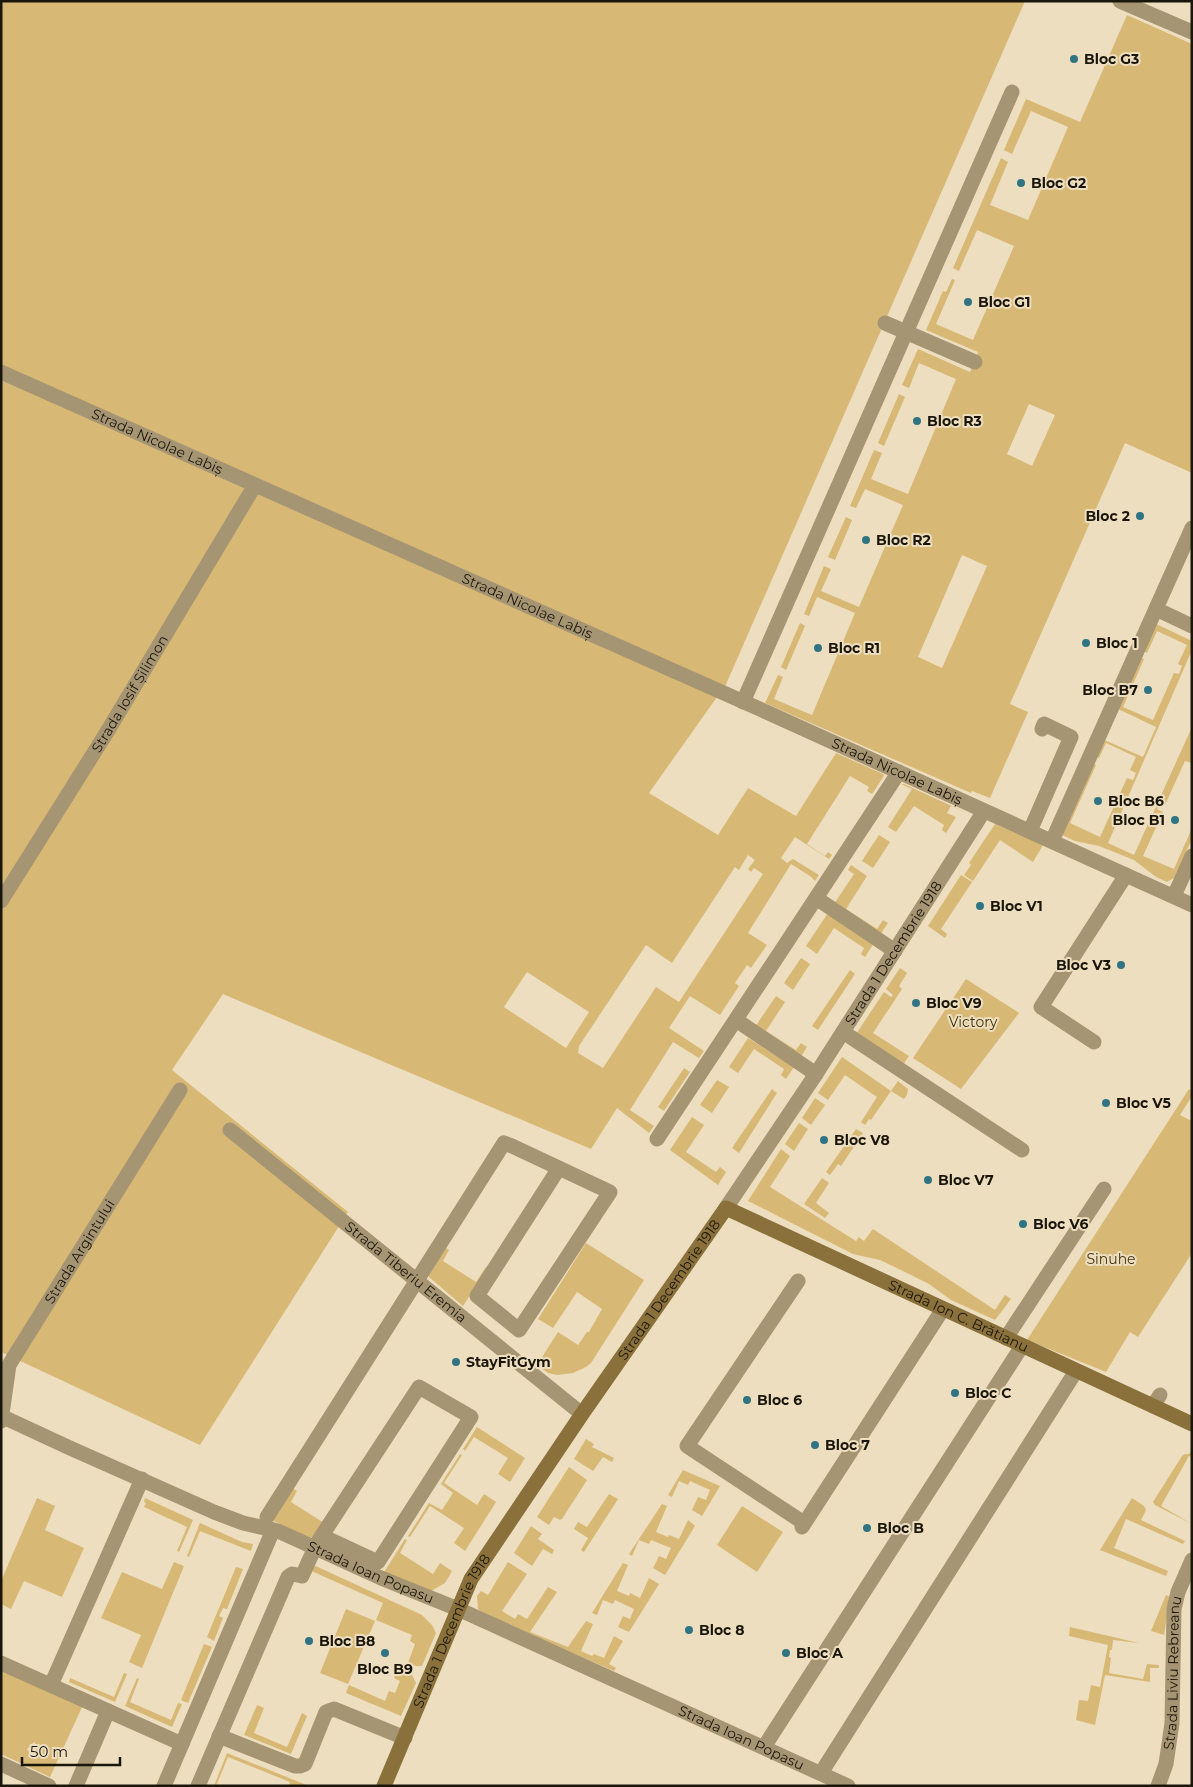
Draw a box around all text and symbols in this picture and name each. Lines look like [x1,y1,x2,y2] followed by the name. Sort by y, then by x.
[1084,50,1139,68] place label: Bloc G3
[1068,53,1080,65] marker: Bloc G3
[1031,174,1086,192] place label: Bloc G2
[1015,177,1027,189] marker: Bloc G2
[978,293,1031,311] place label: Bloc G1
[962,296,974,308] marker: Bloc G1
[89,404,226,479] street label: Strada Nicolae Labiș
[927,412,982,430] place label: Bloc R3
[911,415,923,427] marker: Bloc R3
[1085,507,1130,525] place label: Bloc 2
[1134,510,1146,522] marker: Bloc 2
[876,531,931,549] place label: Bloc R2
[860,534,872,546] marker: Bloc R2
[459,569,596,644] street label: Strada Nicolae Labiș
[87,632,172,756] street label: Strada Iosif Șilimon
[1096,634,1138,652] place label: Bloc 1
[1080,637,1092,649] marker: Bloc 1
[828,639,880,657] place label: Bloc R1
[812,642,824,654] marker: Bloc R1
[1082,681,1138,699] place label: Bloc B7
[1142,684,1154,696] marker: Bloc B7
[829,734,965,810] street label: Strada Nicolae Labiș
[1108,792,1164,810] place label: Bloc B6
[1092,795,1104,807] marker: Bloc B6
[1112,811,1165,829] place label: Bloc B1
[1169,814,1181,826] marker: Bloc B1
[841,878,946,1028] street label: Strada 1 Decembrie 1918
[990,897,1043,915] place label: Bloc V1
[974,900,986,912] marker: Bloc V1
[1056,956,1111,974] place label: Bloc V3
[1115,959,1127,971] marker: Bloc V3
[926,994,982,1012] place label: Bloc V9
[910,997,922,1009] marker: Bloc V9
[949,1013,998,1031] park label: Victory
[1116,1094,1171,1112] place label: Bloc V5
[1100,1097,1112,1109] marker: Bloc V5
[834,1131,890,1149] place label: Bloc V8
[818,1134,830,1146] marker: Bloc V8
[938,1171,994,1189] place label: Bloc V7
[922,1174,934,1186] marker: Bloc V7
[40,1196,119,1307] street label: Strada Argintului
[1033,1215,1088,1233] place label: Bloc V6
[614,1216,724,1364] street label: Strada 1 Decembrie 1918
[341,1217,470,1326] street label: Strada Tiberiu Eremia
[1017,1218,1029,1230] marker: Bloc V6
[1086,1250,1136,1268] park label: Sinuhe
[886,1276,1031,1356] street label: Strada Ion C. Brătianu
[466,1353,551,1371] place label: StayFitGym
[450,1356,462,1368] marker: StayFitGym
[965,1384,1011,1402] place label: Bloc C
[949,1387,961,1399] marker: Bloc C
[757,1391,802,1409] place label: Bloc 6
[741,1394,753,1406] marker: Bloc 6
[825,1436,870,1454] place label: Bloc 7
[809,1439,821,1451] marker: Bloc 7
[877,1519,924,1537] place label: Bloc B
[861,1522,873,1534] marker: Bloc B
[305,1537,437,1607] street label: Strada Ioan Popasu
[409,1551,494,1711] street label: Strada 1 Decembrie 1918
[1159,1594,1186,1751] street label: Strada Liviu Rebreanu
[699,1621,745,1639] place label: Bloc 8
[683,1624,695,1636] marker: Bloc 8
[319,1632,375,1650] place label: Bloc B8
[303,1635,315,1647] marker: Bloc B8
[796,1644,843,1662] place label: Bloc A
[379,1647,391,1659] marker: Bloc B9
[780,1647,792,1659] marker: Bloc A
[357,1660,413,1678] place label: Bloc B9
[676,1701,807,1774] street label: Strada Ioan Popasu
[22,1734,120,1766] scale bar
[30,1742,68,1761] text: 50 m

